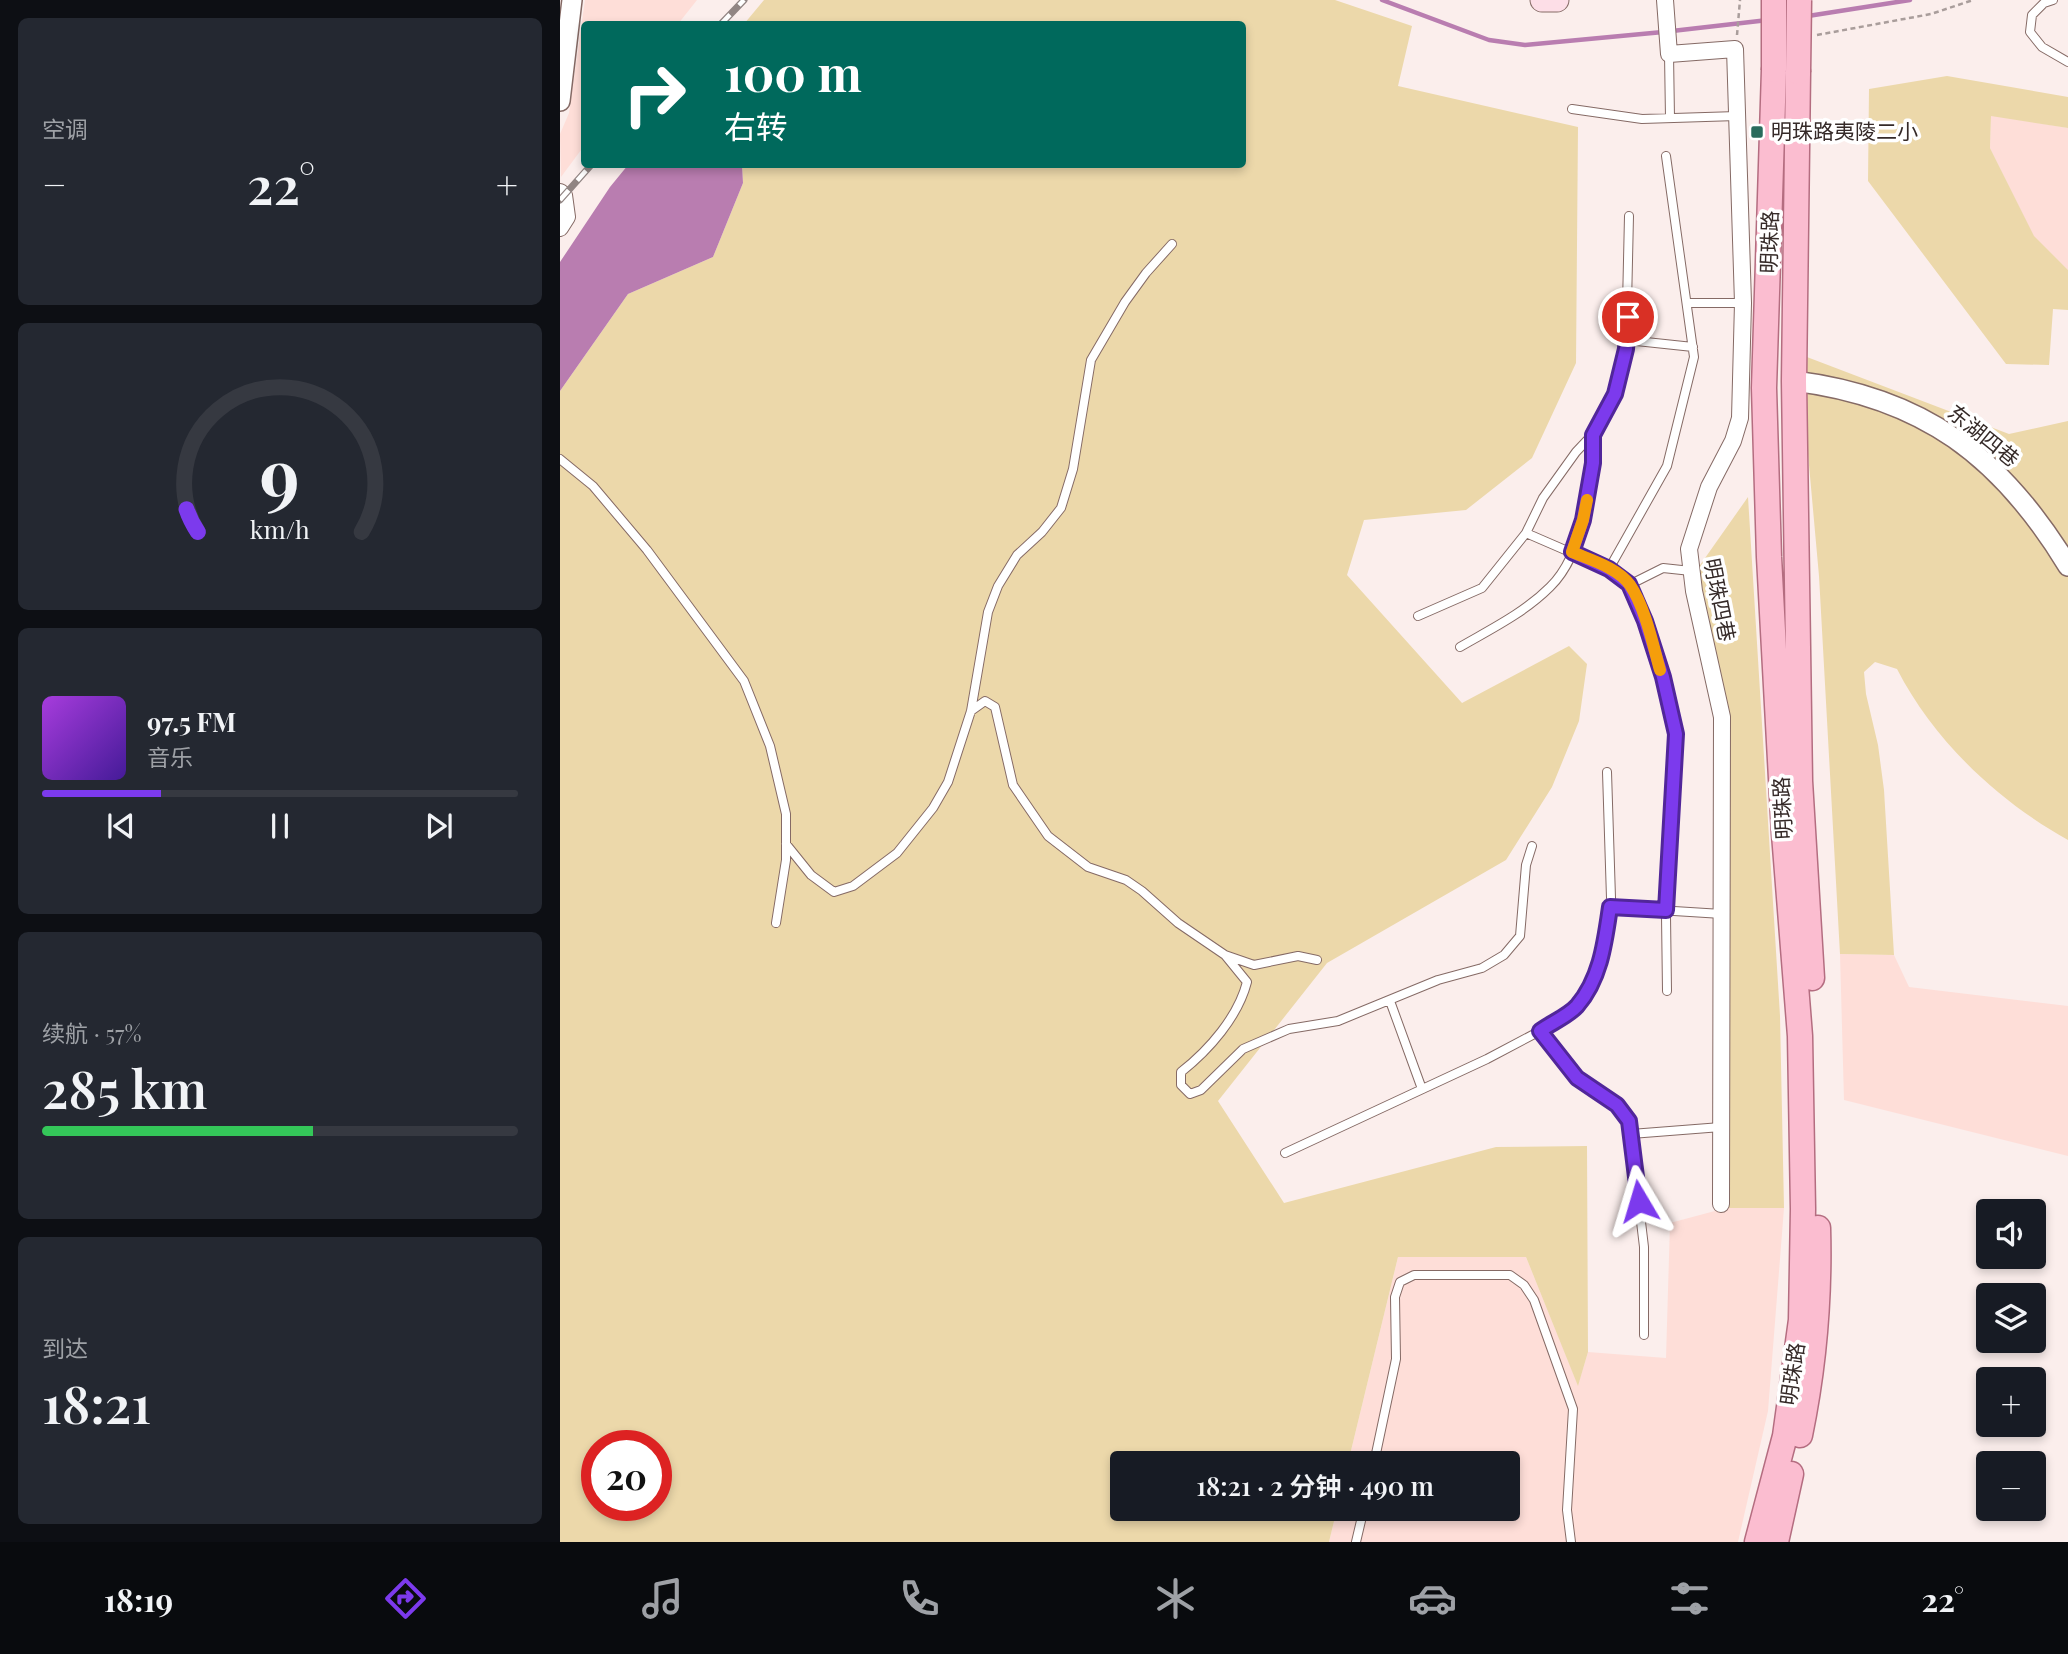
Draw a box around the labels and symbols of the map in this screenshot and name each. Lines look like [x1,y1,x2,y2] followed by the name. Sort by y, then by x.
[1771,116,1918,144] place label: 明珠路夷陵二小
[1749,124,1765,140] marker: 明珠路夷陵二小
[1753,210,1783,274] street label: 明珠路
[1598,287,1658,347] pin
[1943,397,2026,472] street label: 东湖四巷
[1699,556,1743,644] street label: 明珠四巷
[1765,776,1797,840] street label: 明珠路
[1602,1164,1676,1238] position arrow
[1773,1341,1809,1407] street label: 明珠路
[581,1430,672,1521] speed limit sign: 20

